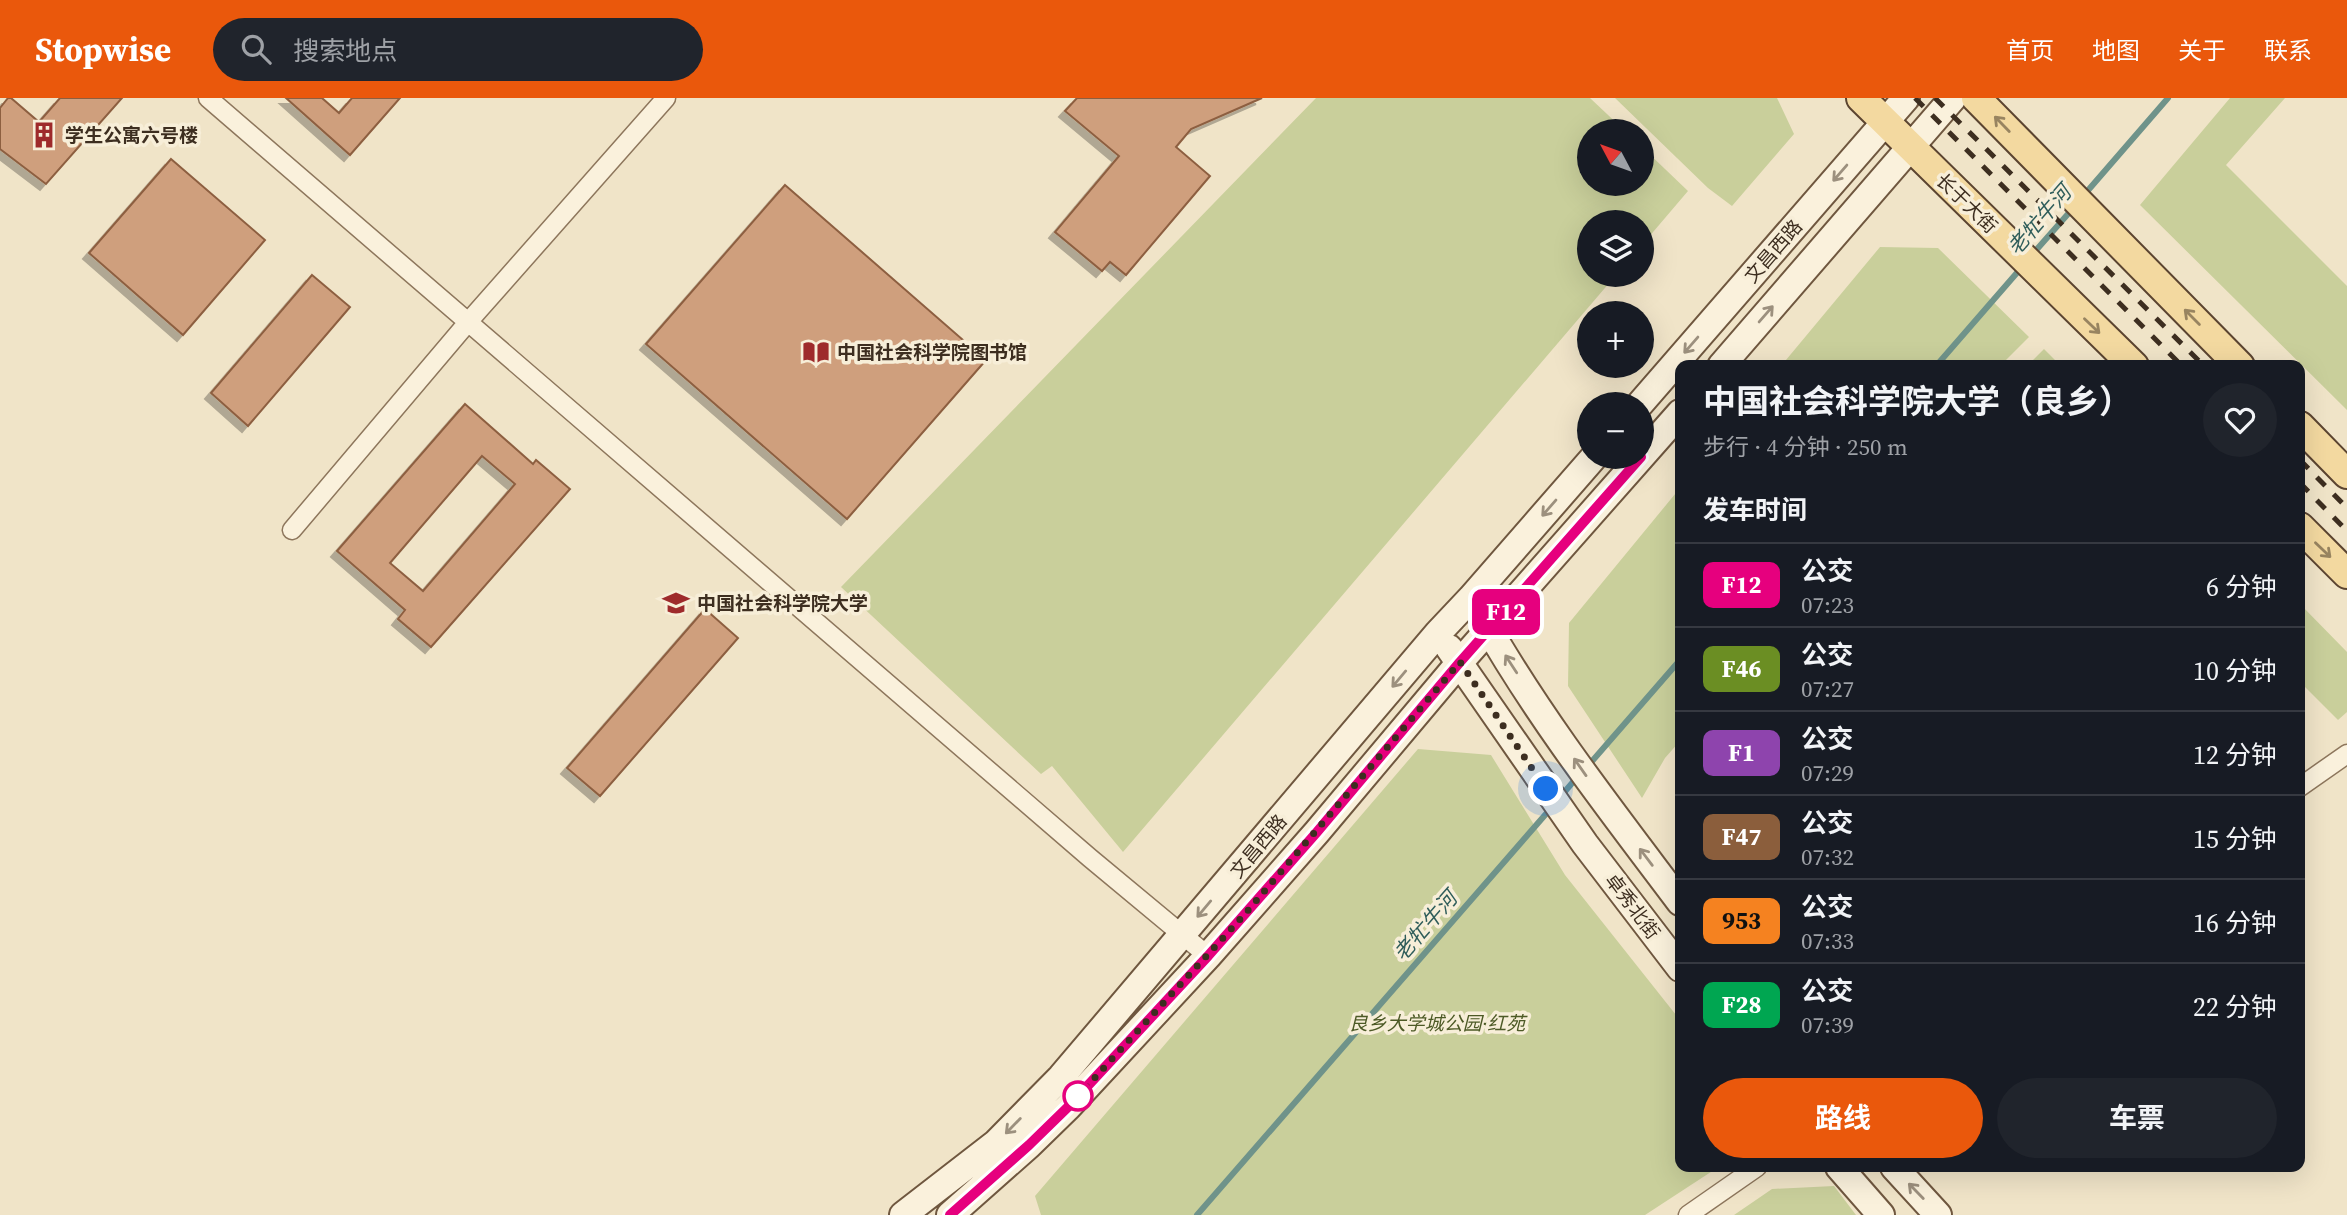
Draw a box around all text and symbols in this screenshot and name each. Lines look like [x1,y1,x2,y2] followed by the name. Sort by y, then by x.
[213,18,703,81] search box
[35,27,171,72] text: Stopwise
[237,30,275,68] icon: search
[293,33,397,69] text: 搜索地点
[2006,34,2054,67] text: 首页
[2092,34,2140,67] text: 地图
[2178,34,2226,67] text: 关于
[2264,34,2312,67] text: 联系
[1993,116,2010,133] one-way arrow
[1577,119,1654,196] north arrow
[1577,119,1654,469] map controls
[29,120,59,150] building icon: 学生公寓六号楼
[65,122,198,148] place label: 学生公寓六号楼
[1832,164,1848,182] one-way arrow
[1931,167,2003,239] street label: 长于大街
[2001,176,2080,261] water label: 老牤牛河
[1577,210,1654,287] button: layers
[1738,214,1808,288] street label: 文昌西路
[1577,301,1654,378] button: +
[1758,306,1774,324] one-way arrow
[2184,309,2201,326] one-way arrow
[2084,317,2101,334] one-way arrow
[1683,336,1699,354] one-way arrow
[801,337,831,367] library icon: 中国社会科学院图书馆
[837,339,1027,365] place label: 中国社会科学院图书馆
[1703,379,2132,424] text: 中国社会科学院大学（良乡）
[2203,383,2277,457] button: heart
[1577,392,1654,469] button: −
[1703,431,1908,463] text: 步行 · 4 分钟 · 250 m
[1703,492,1807,528] text: 发车时间
[1541,499,1557,517] one-way arrow
[2314,542,2331,559] one-way arrow
[1801,553,1853,589] text: 公交
[1722,568,1761,601] text: F12
[2206,569,2277,605] text: 6 分钟
[661,588,691,618] school or university icon: 中国社会科学院大学
[1466,589,1546,635] line badge: F12
[1801,589,1854,621] text: 07:23
[697,590,868,616] place label: 中国社会科学院大学
[1486,595,1526,628] text: F12
[1801,637,1853,673] text: 公交
[1722,652,1761,685] text: F46
[2193,653,2277,689] text: 10 分钟
[1503,654,1517,674] one-way arrow
[1391,670,1407,688] one-way arrow
[1801,673,1854,705] text: 07:27
[1801,721,1853,757] text: 公交
[1728,736,1755,769] text: F1
[2193,737,2277,773] text: 12 分钟
[1801,757,1854,789] text: 07:29
[1573,758,1587,777] one-way arrow
[1528,771,1563,806] your location
[1801,805,1853,841] text: 公交
[1224,809,1292,883] street label: 文昌西路
[1722,820,1761,853] text: F47
[2193,821,2277,857] text: 15 分钟
[1801,841,1854,873] text: 07:32
[1639,848,1654,867] one-way arrow
[1600,868,1666,944] street label: 卓秀北街
[1387,882,1466,967] water label: 老牤牛河
[1801,889,1853,925] text: 公交
[1196,899,1212,917] one-way arrow
[1722,904,1761,937] text: 953
[2193,905,2277,941] text: 16 分钟
[1801,925,1854,957] text: 07:33
[1801,973,1853,1009] text: 公交
[1722,988,1761,1021] text: F28
[2193,989,2277,1025] text: 22 分钟
[1801,1009,1854,1041] text: 07:39
[1349,1010,1528,1036] park label: 良乡大学城公园·红苑
[1703,1078,1983,1158] button: 路线
[1997,1078,2277,1158] button: 车票
[1063,1081,1093,1111] unlabelled marker
[1005,1117,1022,1134] one-way arrow
[1907,1183,1924,1200] one-way arrow

